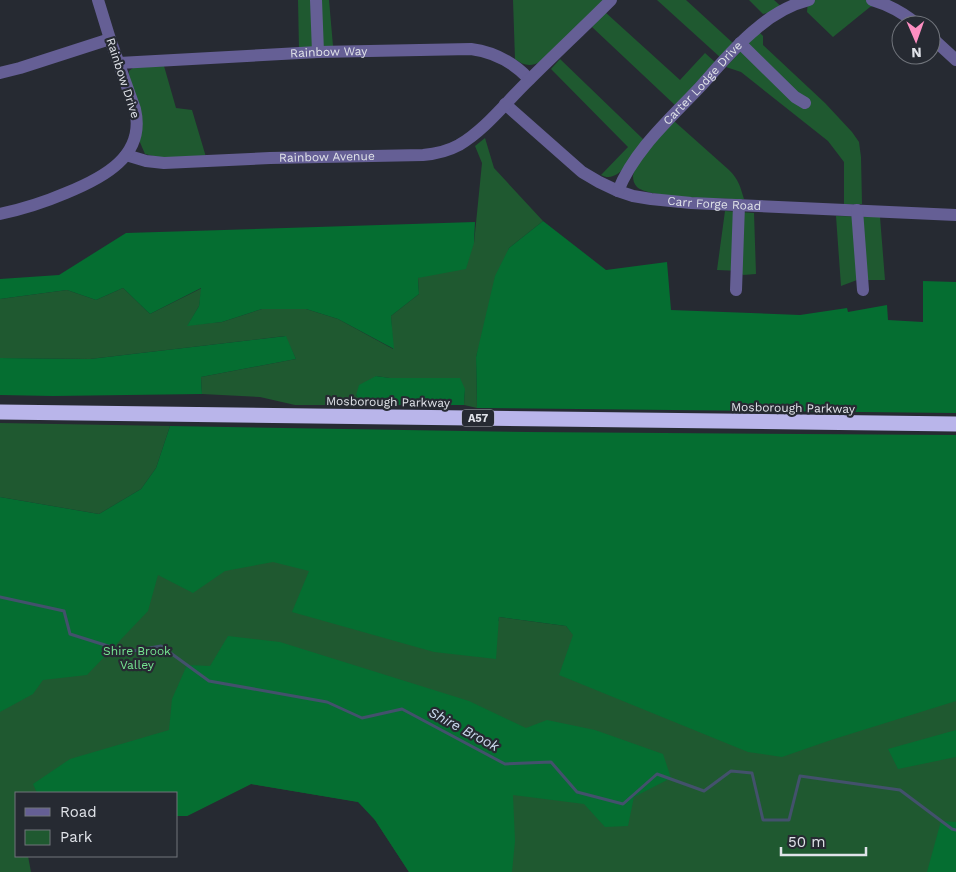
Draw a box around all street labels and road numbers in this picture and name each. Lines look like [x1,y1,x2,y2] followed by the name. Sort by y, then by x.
[103,36,143,120] street label: Rainbow Drive
[660,38,745,128] street label: Carter Lodge Drive
[290,44,368,61] street label: Rainbow Way
[279,149,375,165] street label: Rainbow Avenue
[667,194,761,213] street label: Carr Forge Road
[326,394,451,410] street label: Mosborough Parkway
[731,400,856,416] street label: Mosborough Parkway
[462,409,494,426] road number: A57

